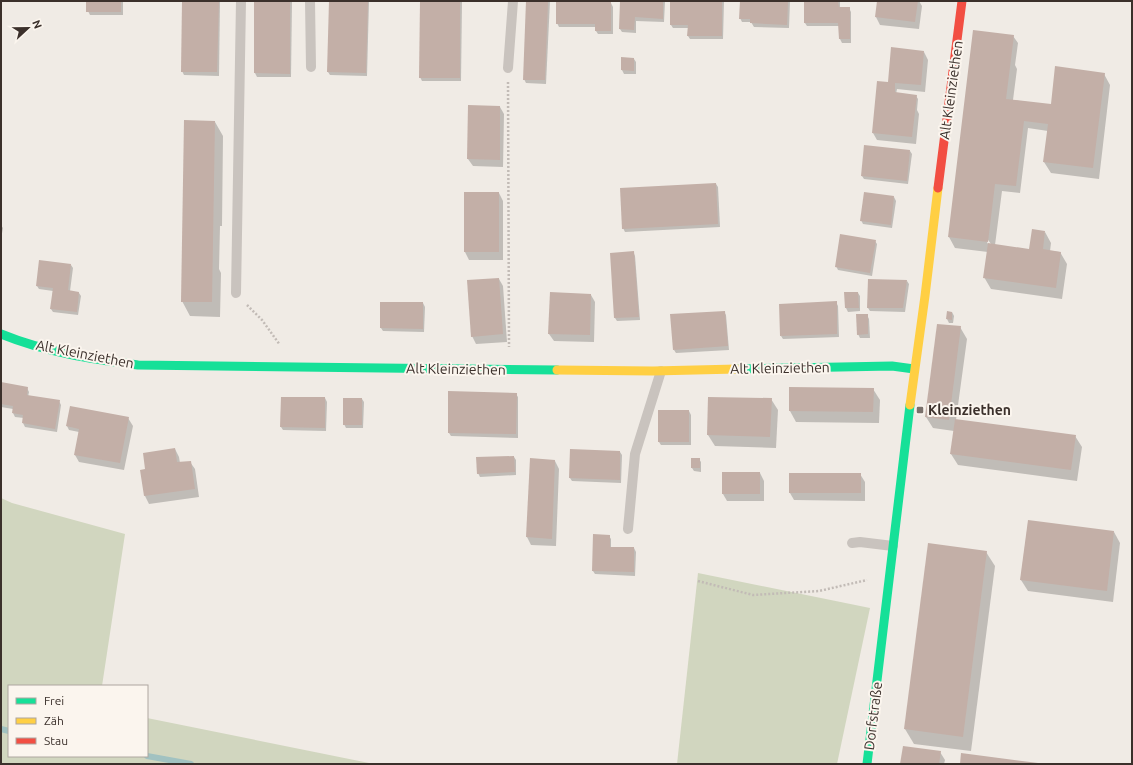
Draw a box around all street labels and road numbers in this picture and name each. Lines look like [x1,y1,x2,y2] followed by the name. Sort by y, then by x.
[936,40,966,140] street label: Alt Kleinziethen
[35,337,135,371] street label: Alt Kleinziethen
[730,359,830,377] street label: Alt Kleinziethen
[406,360,506,378] street label: Alt Kleinziethen
[861,681,885,751] street label: Dorfstraße

